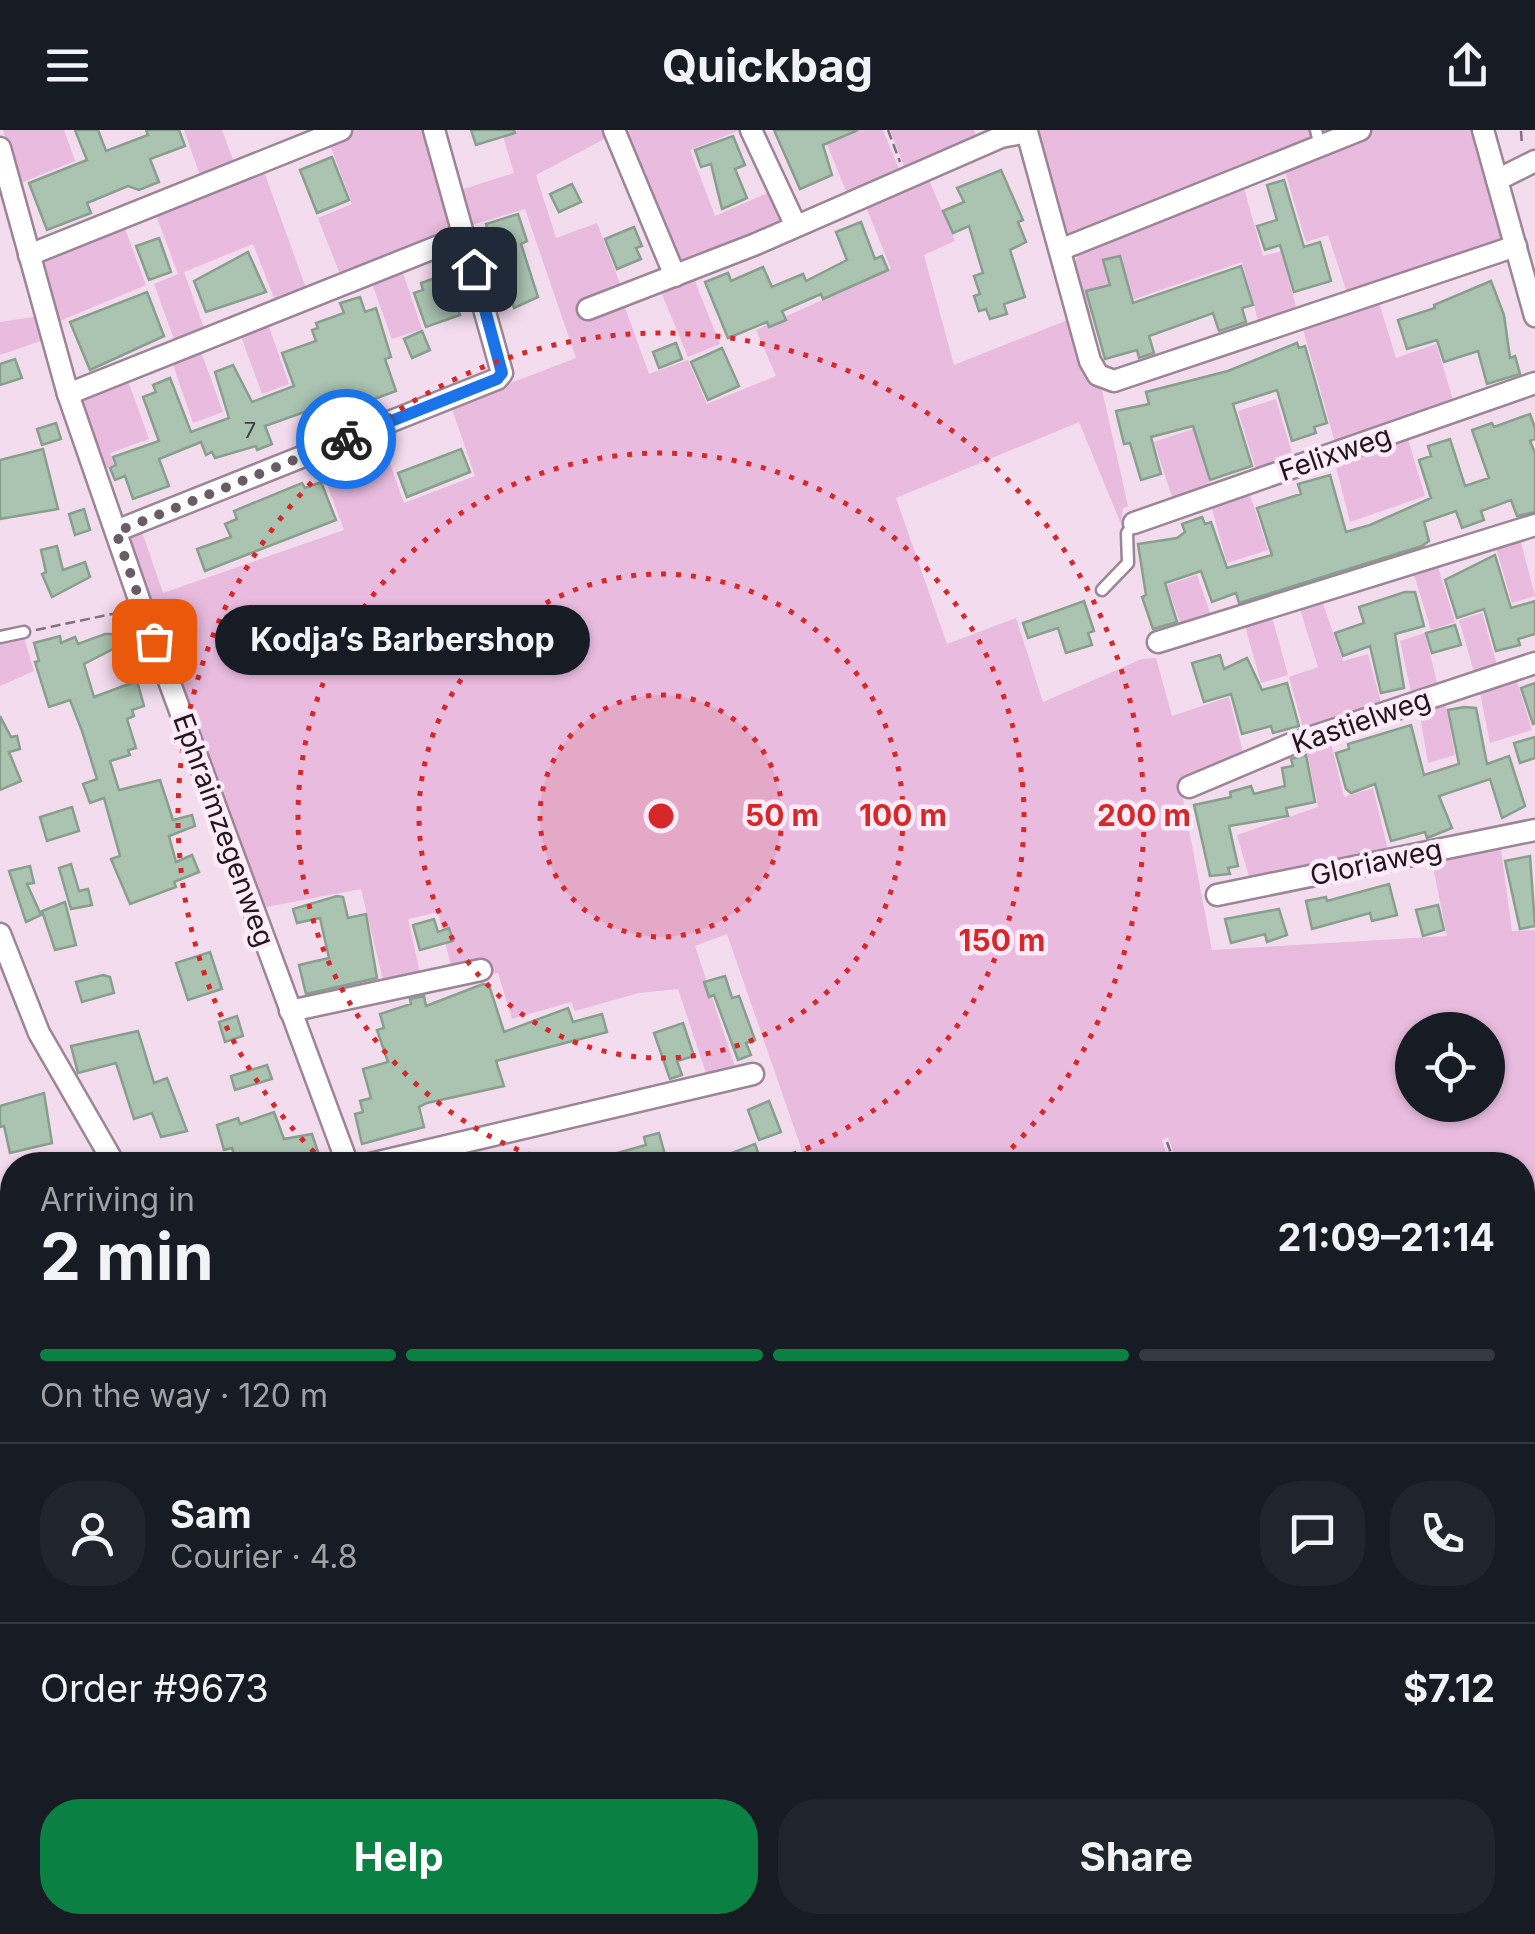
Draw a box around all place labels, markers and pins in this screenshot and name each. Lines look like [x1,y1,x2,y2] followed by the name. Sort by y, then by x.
[432,227,517,312] pin
[112,599,197,684] pin
[214,606,589,676] callout: Kodja’s Barbershop
[643,798,679,834] centre of rings

